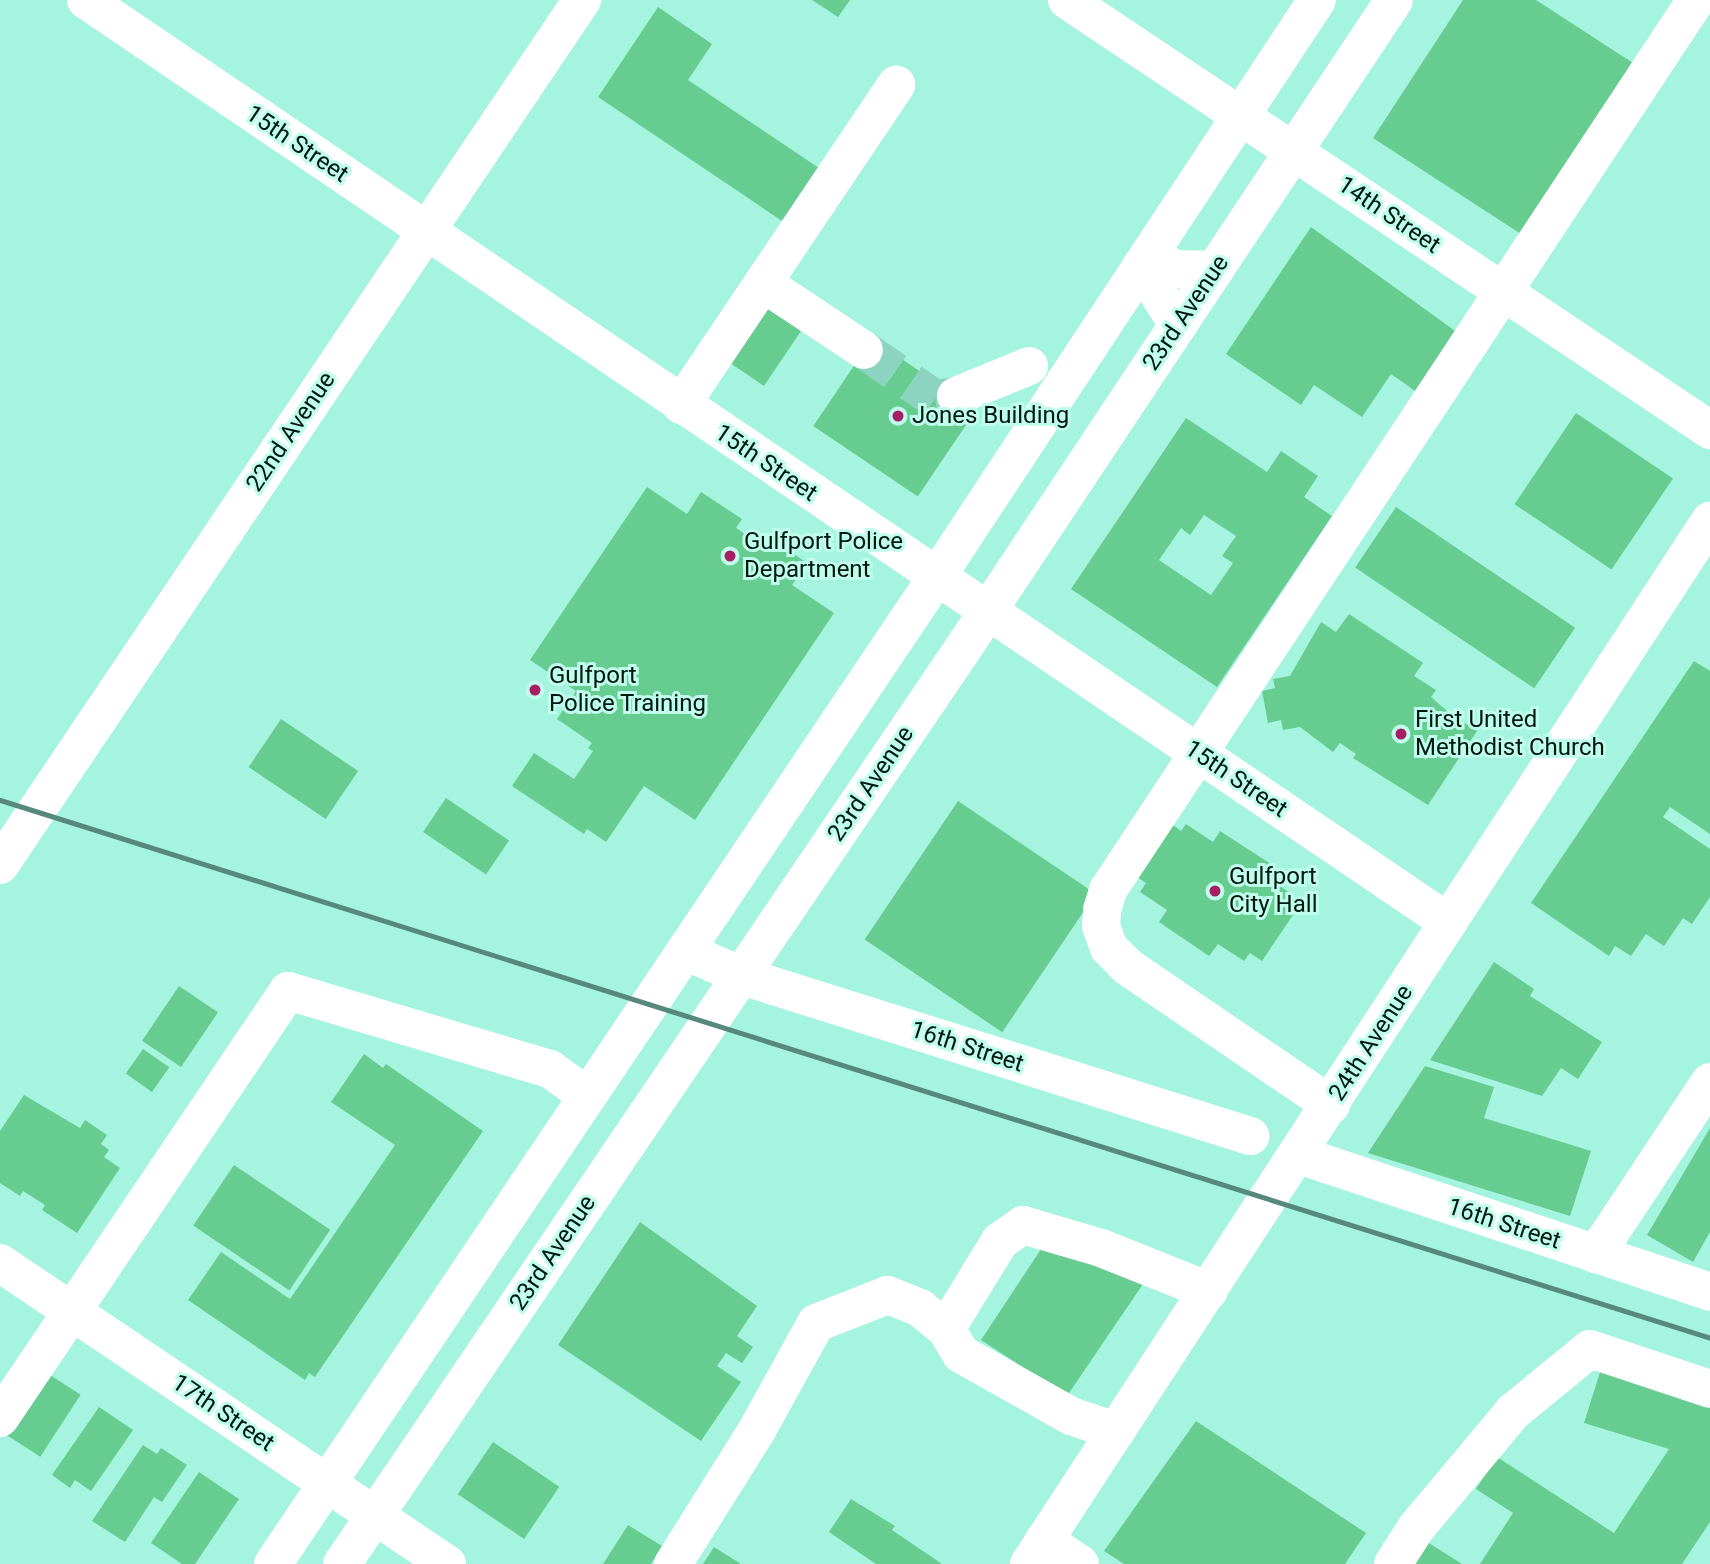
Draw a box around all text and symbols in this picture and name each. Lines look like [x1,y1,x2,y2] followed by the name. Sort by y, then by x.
[240,99,354,189] street label: 15th Street
[1332,170,1446,260] street label: 14th Street
[1137,250,1235,376] street label: 23rd Avenue
[240,367,342,497] street label: 22nd Avenue
[912,402,1069,430] place label: Jones Building
[890,408,906,424] marker: Jones Building
[709,418,823,508] street label: 15th Street
[744,528,903,584] place label: Gulfport Police Department
[722,548,738,564] marker: Gulfport Police Department
[549,662,706,718] place label: Gulfport Police Training
[527,682,543,698] marker: Gulfport Police Training
[1415,706,1605,762] place label: First United Methodist Church
[822,721,920,847] street label: 23rd Avenue
[1393,726,1409,742] marker: First United Methodist Church
[1179,734,1293,824] street label: 15th Street
[1229,863,1317,919] place label: Gulfport City Hall
[1207,883,1223,899] marker: Gulfport City Hall
[1323,980,1419,1106] street label: 24th Avenue
[907,1015,1027,1079] street label: 16th Street
[504,1190,602,1316] street label: 23rd Avenue
[1444,1192,1564,1256] street label: 16th Street
[166,1368,280,1458] street label: 17th Street

